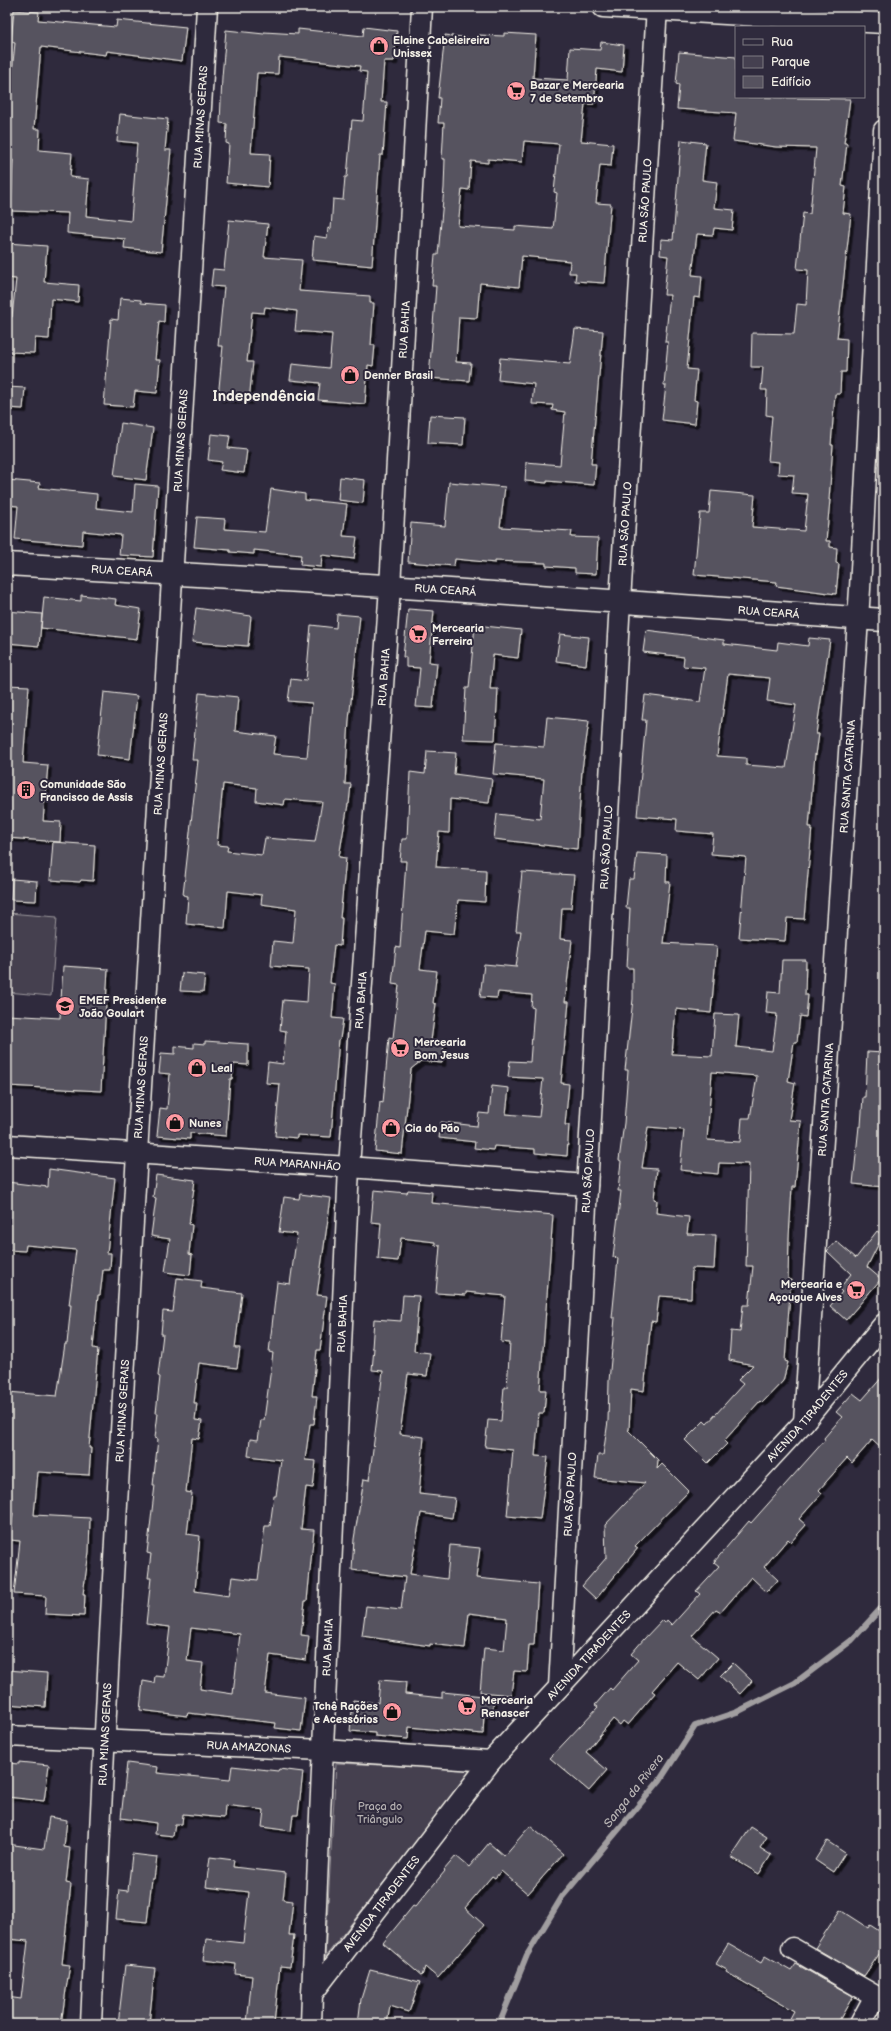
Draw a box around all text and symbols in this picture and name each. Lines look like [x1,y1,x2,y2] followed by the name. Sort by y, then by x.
[735,26,865,98] legend
[393,34,490,60] place label: Elaine Cabeleireira Unissex
[368,35,390,57] shop icon: Elaine Cabeleireira Unissex
[771,35,793,50] text: Rua
[771,55,810,70] text: Parque
[191,65,210,169] street label: RUA MINAS GERAIS
[771,75,811,90] text: Edifício
[530,79,624,105] place label: Bazar e Mercearia 7 de Setembro
[505,80,527,102] supermarket icon: Bazar e Mercearia 7 de Setembro
[636,158,654,243] street label: RUA SÃO PAULO
[396,300,412,359] street label: RUA BAHIA
[339,364,361,386] shop icon: Denner Brasil
[364,369,433,382] place label: Denner Brasil
[213,387,315,406] district label: Independência
[171,388,190,492] street label: RUA MINAS GERAIS
[616,481,634,566] street label: RUA SÃO PAULO
[91,562,153,579] street label: RUA CEARÁ
[414,581,477,598] street label: RUA CEARÁ
[737,603,800,621] street label: RUA CEARÁ
[432,622,484,648] place label: Mercearia Ferreira
[407,623,429,645] supermarket icon: Mercearia Ferreira
[375,647,392,706] street label: RUA BAHIA
[151,712,170,816] street label: RUA MINAS GERAIS
[837,719,858,834] street label: RUA SANTA CATARINA
[40,778,134,804] place label: Comunidade São Francisco de Assis
[15,779,37,801] building icon: Comunidade São Francisco de Assis
[597,805,615,890] street label: RUA SÃO PAULO
[352,971,369,1030] street label: RUA BAHIA
[79,994,167,1020] place label: EMEF Presidente João Goulart
[54,995,76,1017] school or university icon: EMEF Presidente João Goulart
[131,1035,151,1139] street label: RUA MINAS GERAIS
[414,1036,470,1062] place label: Mercearia Bom Jesus
[389,1037,411,1059] supermarket icon: Mercearia Bom Jesus
[815,1042,836,1157] street label: RUA SANTA CATARINA
[186,1057,208,1079] shop icon: Leal
[211,1062,233,1075] place label: Leal
[164,1112,186,1134] shop icon: Nunes
[189,1117,222,1130] place label: Nunes
[380,1117,402,1139] shop icon: Cia do Pão
[405,1122,459,1135] place label: Cia do Pão
[579,1128,597,1213] street label: RUA SÃO PAULO
[253,1154,341,1173] street label: RUA MARANHÃO
[768,1278,843,1304] place label: Mercearia e Açougue Alves
[845,1279,867,1301] supermarket icon: Mercearia e Açougue Alves
[334,1294,350,1353] street label: RUA BAHIA
[113,1359,132,1463] street label: RUA MINAS GERAIS
[764,1367,851,1465] street label: AVENIDA TIRADENTES
[561,1452,579,1537] street label: RUA SÃO PAULO
[544,1607,634,1703] street label: AVENIDA TIRADENTES
[320,1618,335,1677] street label: RUA BAHIA
[96,1682,114,1786] street label: RUA MINAS GERAIS
[481,1694,533,1720] place label: Mercearia Renascer
[456,1695,478,1717] supermarket icon: Mercearia Renascer
[314,1700,379,1726] place label: Tchê Rações e Acessórios
[381,1701,403,1723] shop icon: Tchê Rações e Acessórios
[206,1738,292,1755] street label: RUA AMAZONAS
[601,1751,668,1831] water label: Sanga da Rivera
[357,1800,403,1826] park label: Praça do Triângulo
[341,1853,423,1954] street label: AVENIDA TIRADENTES

